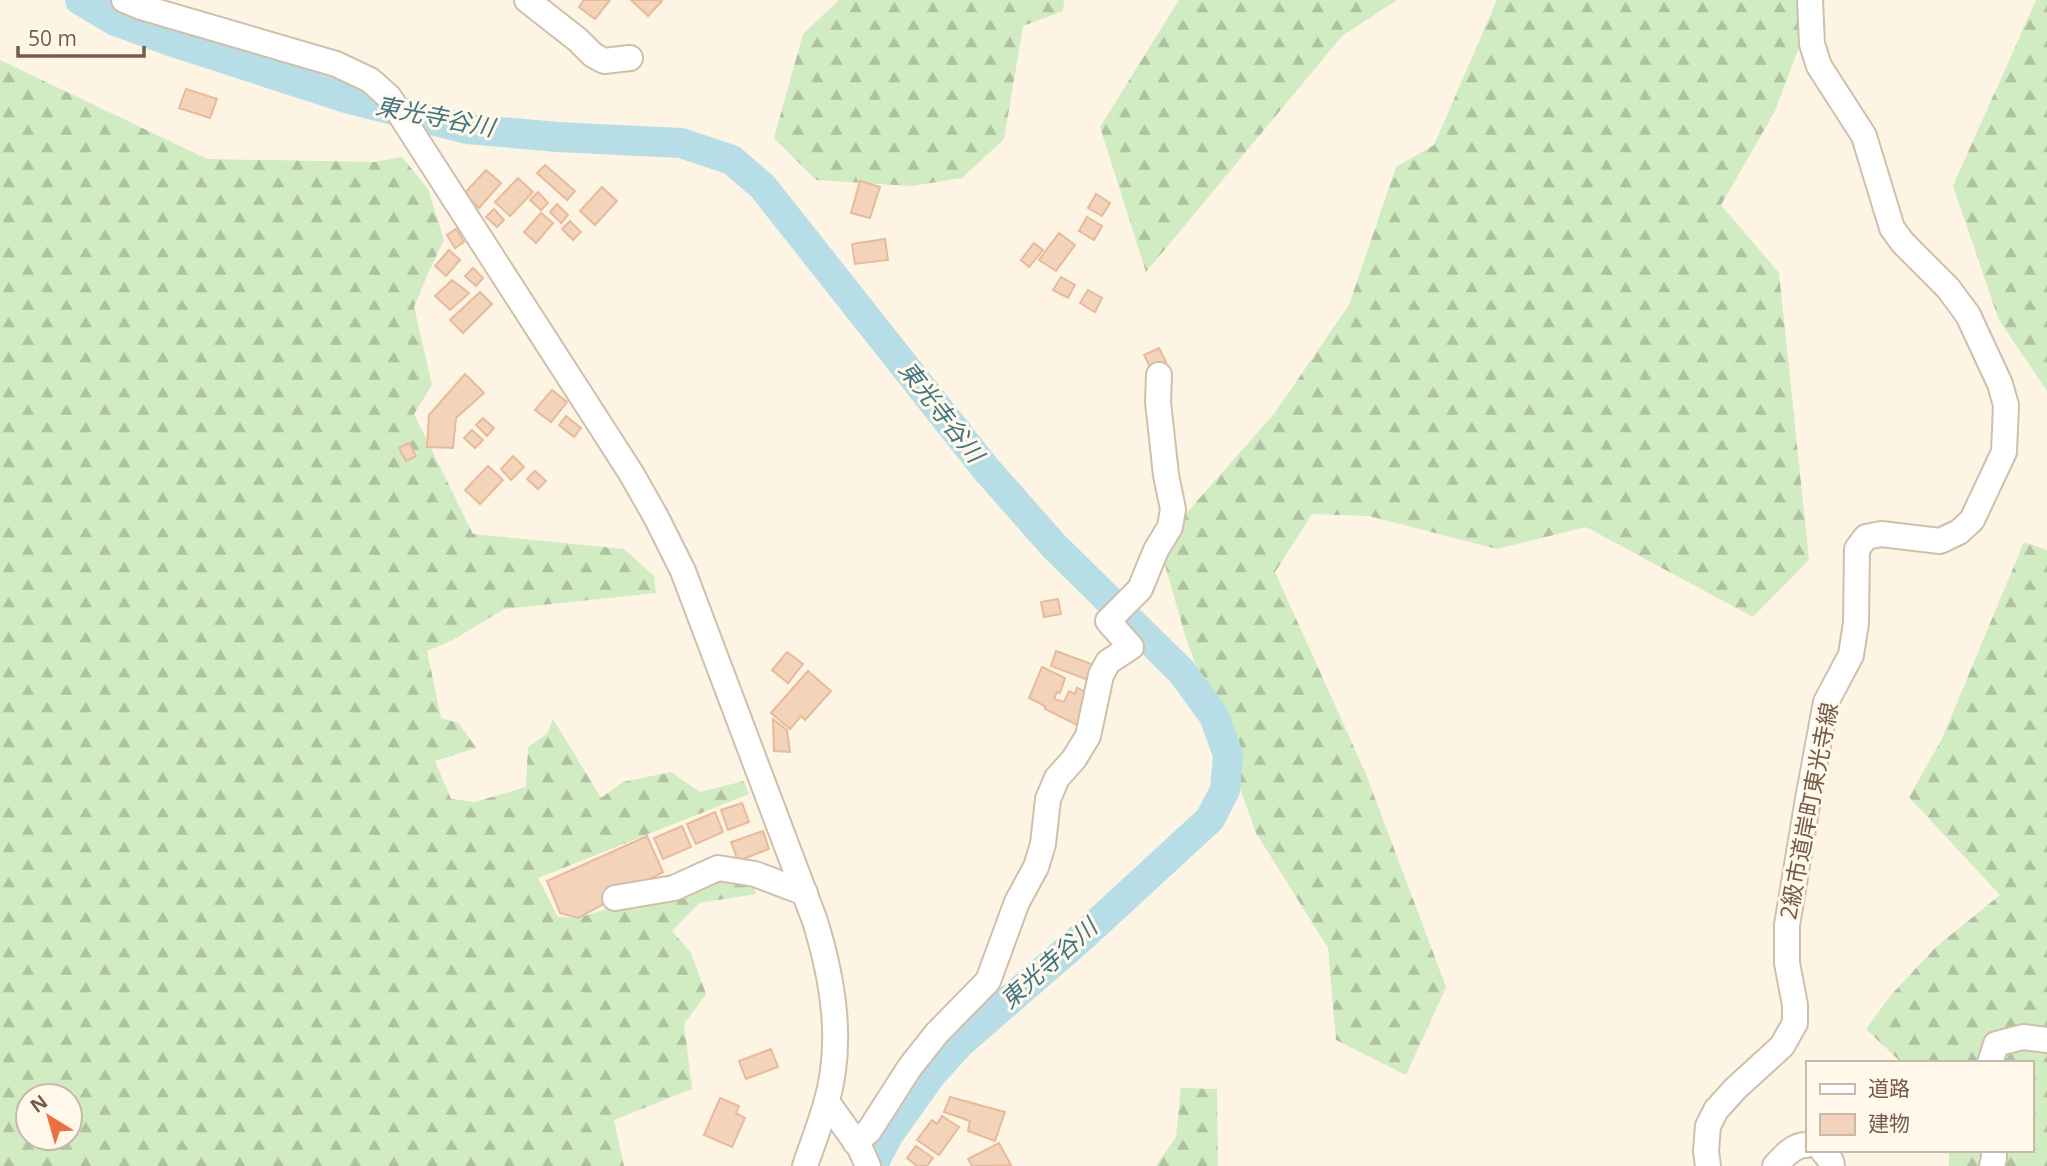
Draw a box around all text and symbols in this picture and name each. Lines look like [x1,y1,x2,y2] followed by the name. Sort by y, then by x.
[18,14,144,58] scale bar
[28,24,77,52] text: 50 m
[373,88,500,144] water label: 東光寺谷川
[892,354,994,471] water label: 東光寺谷川
[1771,700,1845,922] street label: 2級市道岸町東光寺線
[992,908,1106,1015] water label: 東光寺谷川
[1806,1061,2033,1152] legend
[1868,1074,1910,1102] text: 道路
[14,1082,84,1152] north arrow
[25,1088,53,1118] text: N
[1868,1109,1910,1137] text: 建物

